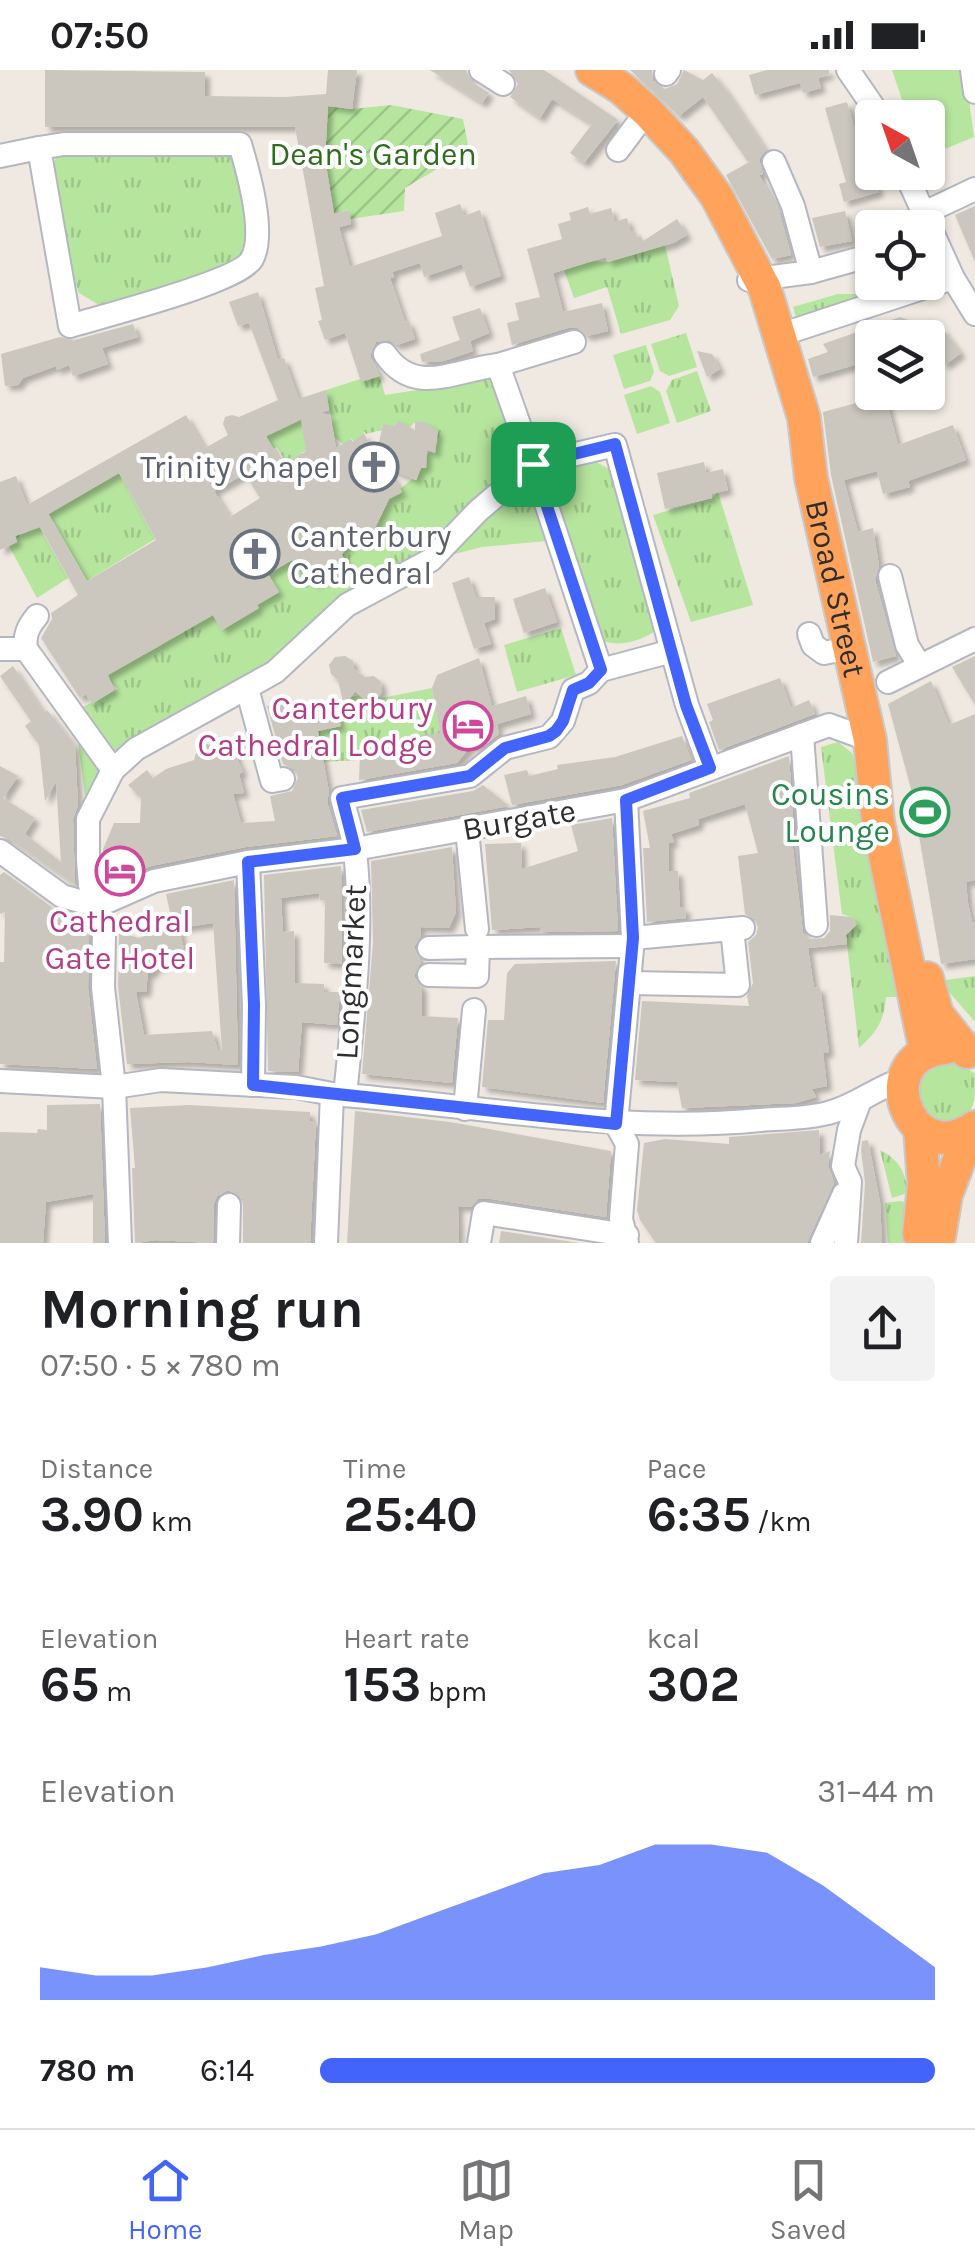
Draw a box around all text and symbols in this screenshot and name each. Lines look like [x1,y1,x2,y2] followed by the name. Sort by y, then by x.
[50,13,149,58] text: 07:50
[855,100,945,190] north arrow
[855,100,945,410] map controls
[269,136,477,173] park label: Dean's Garden
[855,210,945,300] button: locate
[855,320,945,410] button: layers
[491,422,576,507] pin
[506,437,561,492] icon: arrive
[348,441,400,493] church icon: Trinity Chapel
[140,449,339,486] place label: Trinity Chapel
[798,496,874,681] street label: Broad Street
[290,518,451,592] place label: Canterbury Cathedral
[229,528,281,580] church icon: Canterbury Cathedral
[197,690,433,764] place label: Canterbury Cathedral Lodge
[442,700,494,752] hotel icon: Canterbury Cathedral Lodge
[771,776,890,850] place label: Cousins Lounge
[899,786,951,838] sports icon: Cousins Lounge
[459,792,579,848] street label: Burgate
[94,845,146,897] hotel icon: Cathedral Gate Hotel
[328,883,374,1061] street label: Longmarket
[45,903,195,977] place label: Cathedral Gate Hotel
[830,1276,935,1381] button: share
[40,1277,364,1341] text: Morning run
[40,1347,281,1384] text: 07:50 · 5 × 780 m
[40,1452,153,1485] text: Distance
[343,1452,406,1485] text: Time
[647,1452,706,1485] text: Pace
[40,1485,144,1544] text: 3.90
[343,1485,478,1544] text: 25:40
[647,1485,751,1544] text: 6:35
[144,1505,193,1538] text: km
[751,1505,811,1538] text: /km
[40,1622,159,1655] text: Elevation
[343,1622,470,1655] text: Heart rate
[647,1622,700,1655] text: kcal
[40,1655,99,1714] text: 65
[343,1655,421,1714] text: 153
[647,1655,740,1714] text: 302
[99,1675,132,1708] text: m
[421,1675,487,1708] text: bpm
[40,1773,175,1810] text: Elevation
[817,1773,935,1810] text: 31–44 m
[40,2052,135,2089] text: 780 m
[200,2052,254,2089] text: 6:14
[128,2153,203,2246] tab: Home
[458,2153,514,2246] tab: Map
[770,2153,847,2246] tab: Saved

